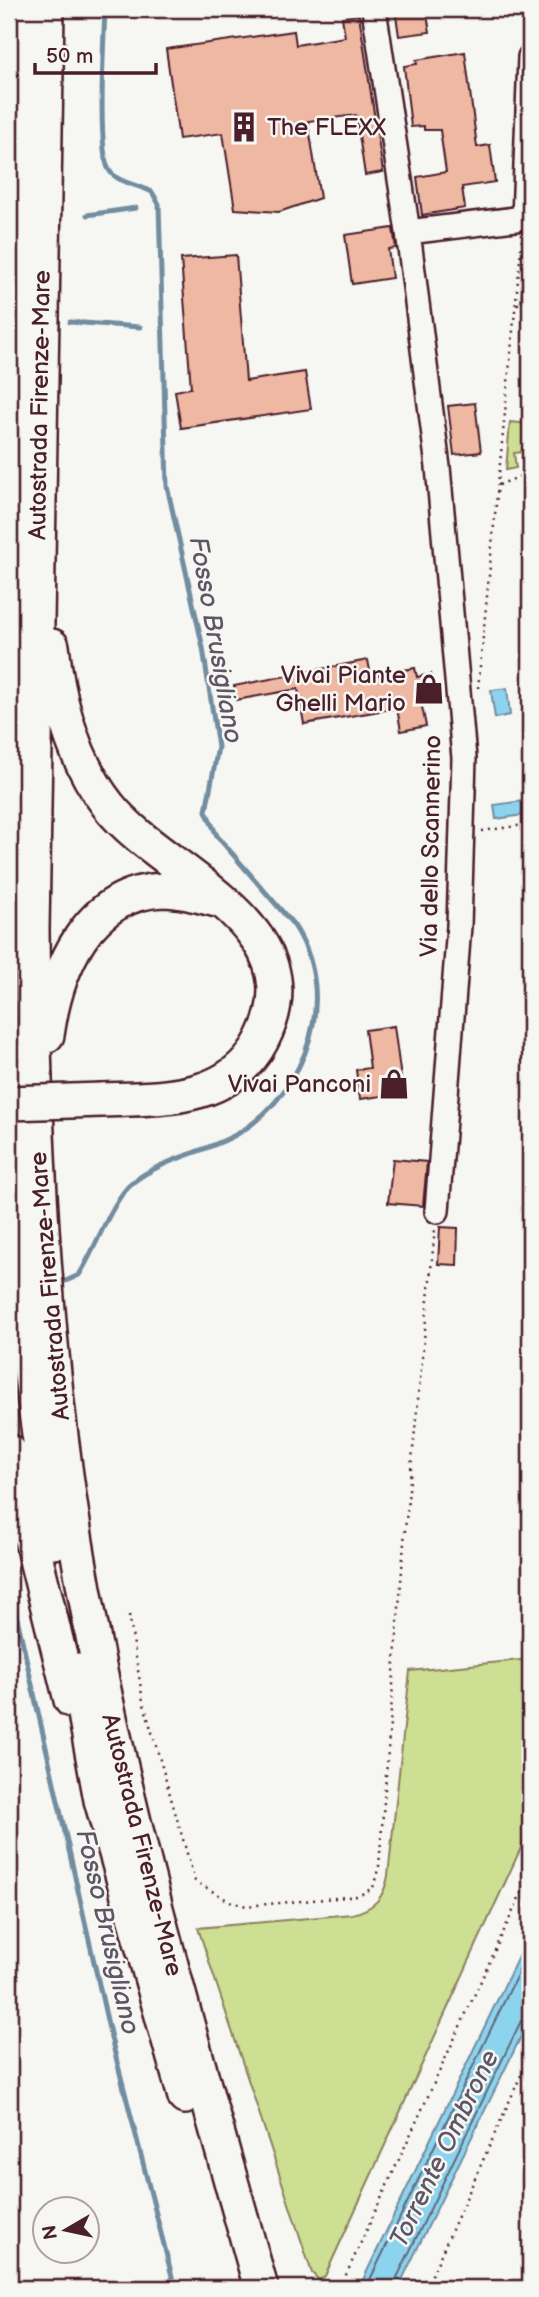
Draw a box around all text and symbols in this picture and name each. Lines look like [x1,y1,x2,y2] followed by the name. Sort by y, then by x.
[35,32,156,76] scale bar
[46,44,93,69] text: 50 m
[227,110,261,144] building icon: The FLEXX
[267,113,386,142] place label: The FLEXX
[23,270,57,540] street label: Autostrada Firenze-Mare
[182,534,248,746] water label: Fosso Brusigliano
[275,661,406,718] place label: Vivai Piante Ghelli Mario
[412,672,446,706] shop icon: Vivai Piante Ghelli Mario
[415,735,447,957] street label: Via dello Scannerino
[377,1067,411,1101] shop icon: Vivai Panconi
[228,1070,371,1099] place label: Vivai Panconi
[24,1150,76,1422] street label: Autostrada Firenze-Mare
[95,1711,189,1979] street label: Autostrada Firenze-Mare
[68,1826,146,2038] water label: Fosso Brusigliano
[384,2045,506,2253] water label: Torrente Ombrone
[32,2196,102,2266] north arrow
[38,2224,63,2241] text: N

